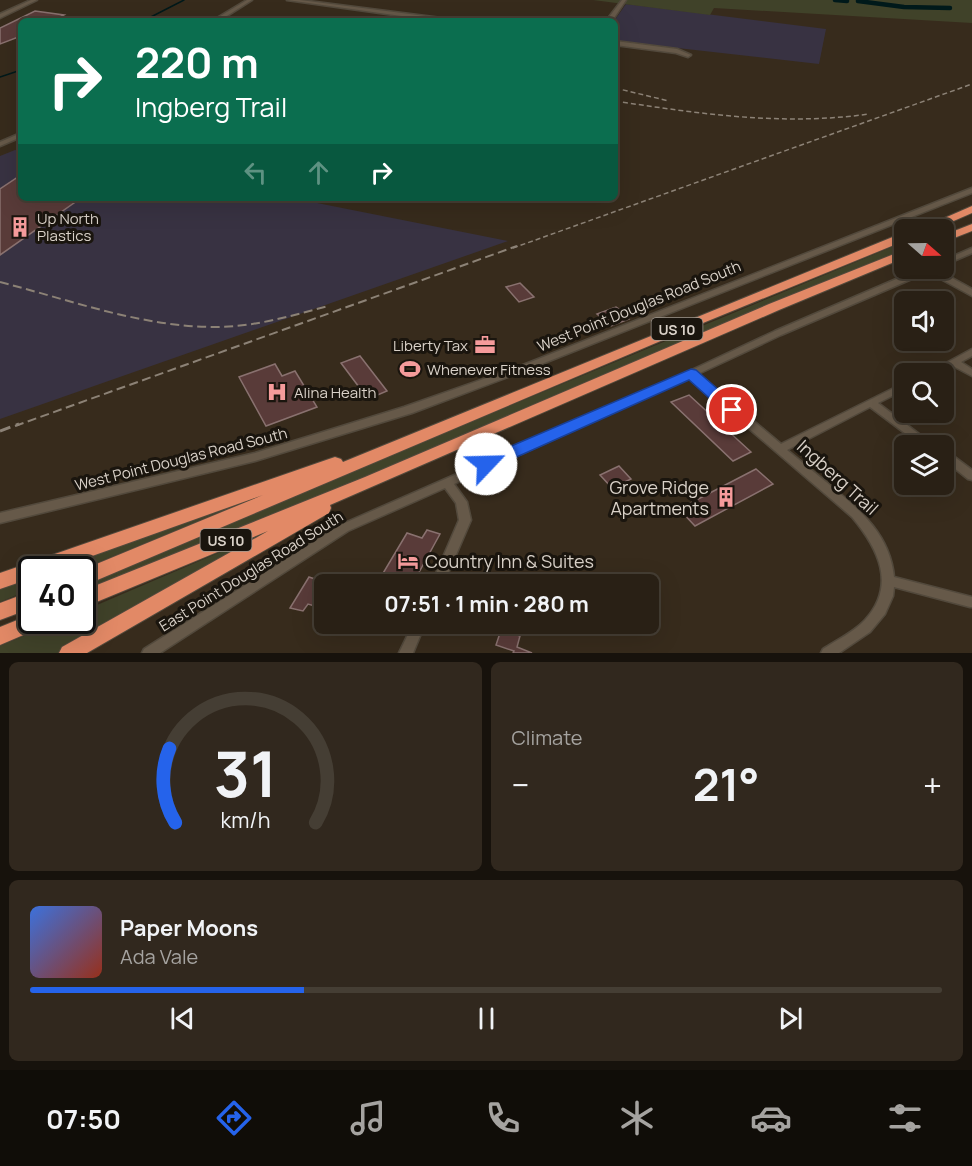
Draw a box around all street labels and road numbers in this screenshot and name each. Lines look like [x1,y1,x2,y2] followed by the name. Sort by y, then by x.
[534,255,744,357] street label: West Point Douglas Road South
[652,318,702,340] road number: US 10
[73,422,289,496] street label: West Point Douglas Road South
[792,434,884,520] street label: Ingberg Trail
[155,506,347,636] street label: East Point Douglas Road South
[200,529,252,551] road number: US 10

